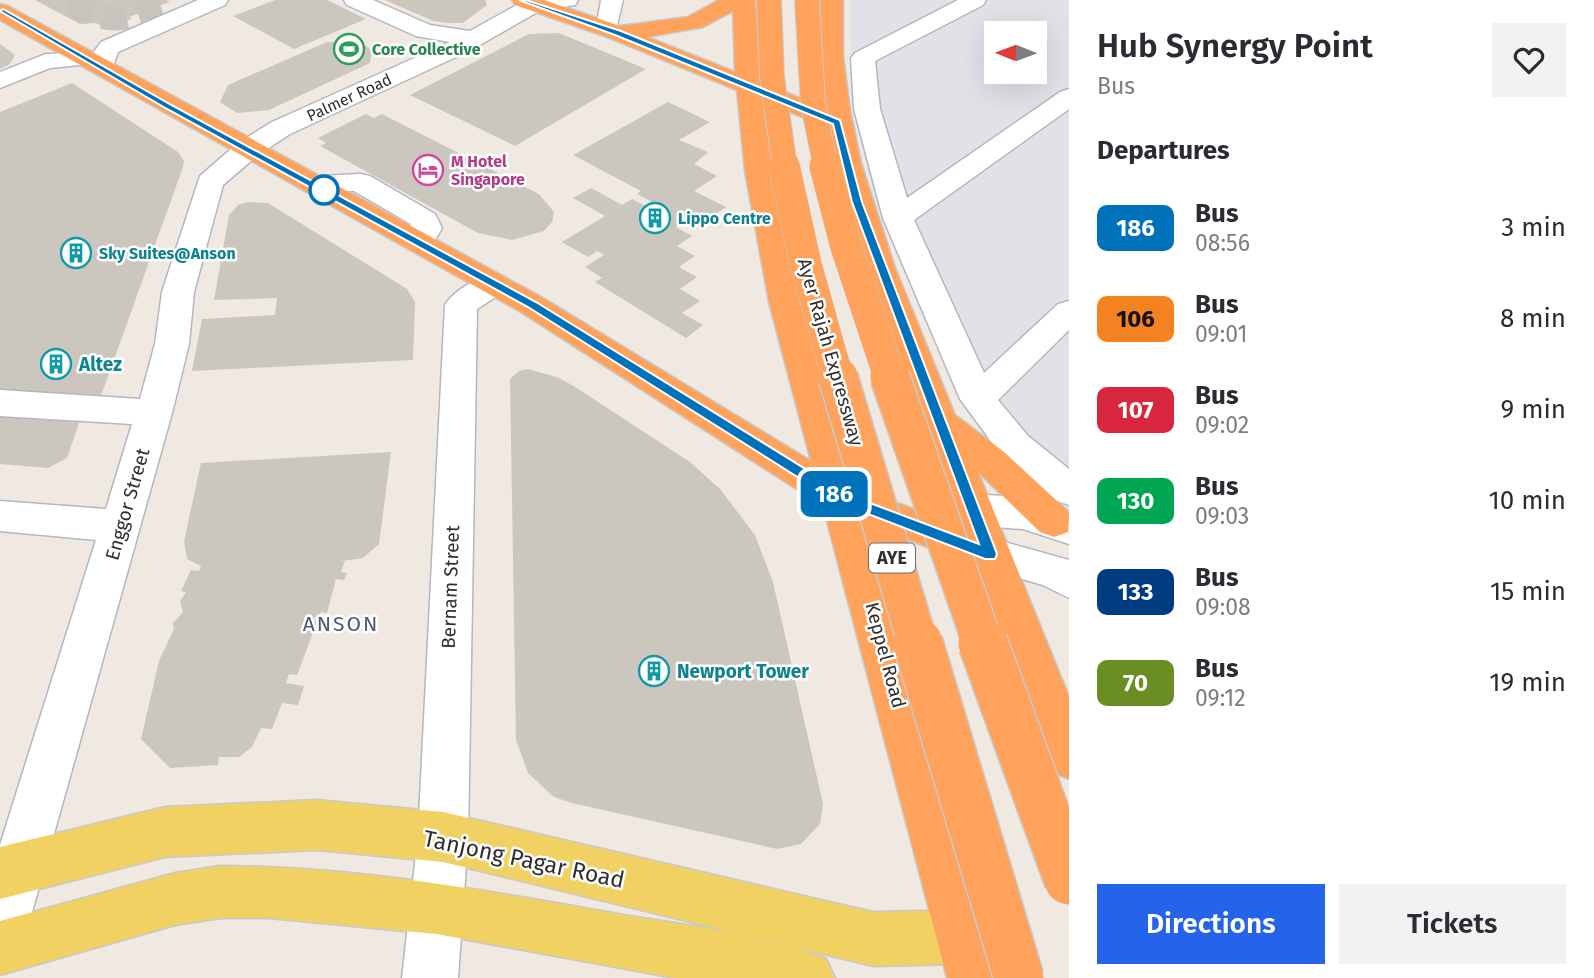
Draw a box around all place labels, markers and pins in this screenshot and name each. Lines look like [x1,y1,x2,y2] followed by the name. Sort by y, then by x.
[332,32,366,66] sports icon: Core Collective
[372,40,481,59] place label: Core Collective
[451,152,525,189] place label: M Hotel Singapore
[411,153,445,187] hotel icon: M Hotel Singapore
[309,175,339,205] unlabelled marker
[638,201,672,235] building icon: Lippo Centre
[678,209,771,228] place label: Lippo Centre
[59,236,93,270] building icon: Sky Suites@Anson
[99,244,236,263] place label: Sky Suites@Anson
[39,347,73,381] building icon: Altez
[78,353,122,376] place label: Altez
[637,654,671,688] building icon: Newport Tower
[677,660,809,683] place label: Newport Tower

